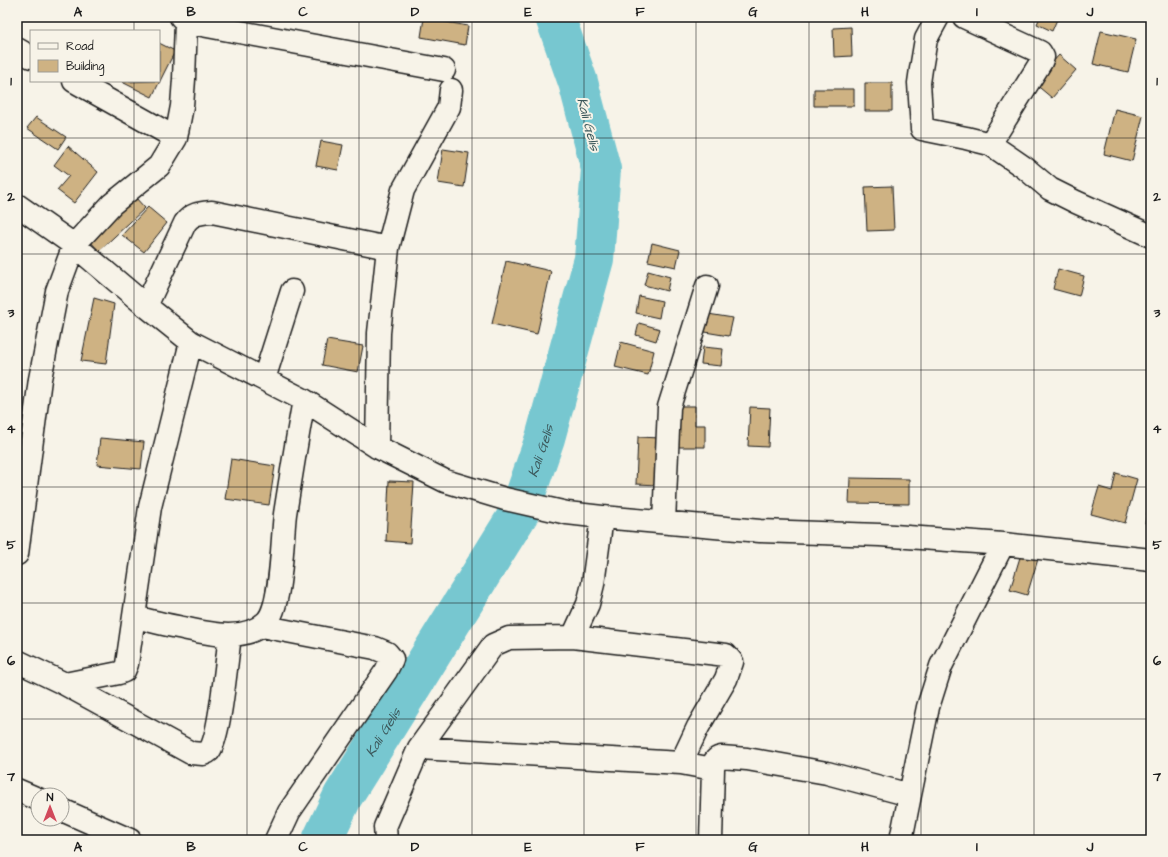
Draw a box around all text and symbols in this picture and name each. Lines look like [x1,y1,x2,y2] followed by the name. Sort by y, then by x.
[74,3,83,21] text: A
[186,3,196,21] text: B
[298,3,308,21] text: C
[411,3,420,21] text: D
[524,3,532,21] text: E
[635,3,645,21] text: F
[748,3,758,21] text: G
[861,3,869,21] text: H
[976,3,978,21] text: I
[1086,3,1094,21] text: J
[30,30,160,82] legend
[66,38,94,55] text: Road
[66,58,104,76] text: Building
[10,72,12,90] text: 1
[1156,72,1158,90] text: 1
[571,96,605,154] water label: Kali Gelis
[6,188,15,206] text: 2
[1152,188,1161,206] text: 2
[7,304,15,322] text: 3
[1153,304,1161,322] text: 3
[7,420,16,438] text: 4
[1153,420,1162,438] text: 4
[523,421,559,480] water label: Kali Gelis
[6,536,16,554] text: 5
[1152,536,1162,554] text: 5
[7,652,16,670] text: 6
[1153,652,1162,670] text: 6
[361,704,407,761] water label: Kali Gelis
[6,768,16,786] text: 7
[1152,768,1162,786] text: 7
[30,787,70,827] north arrow
[47,790,54,805] text: N
[74,838,83,856] text: A
[186,838,196,856] text: B
[298,838,308,856] text: C
[411,838,420,856] text: D
[524,838,532,856] text: E
[635,838,645,856] text: F
[748,838,758,856] text: G
[861,838,869,856] text: H
[976,838,978,856] text: I
[1086,838,1094,856] text: J

